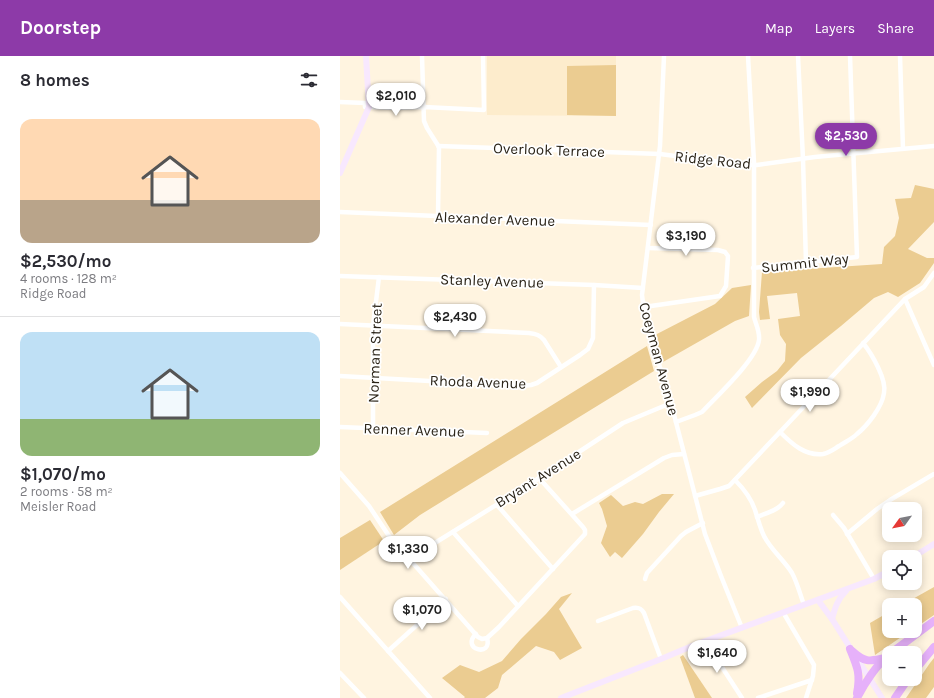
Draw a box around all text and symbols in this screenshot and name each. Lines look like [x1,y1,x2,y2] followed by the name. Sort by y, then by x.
[20,17,101,39] text: Doorstep
[765,20,793,37] text: Map
[815,20,855,37] text: Layers
[877,20,914,37] text: Share
[298,69,320,91] icon: filters
[20,70,90,90] text: 8 homes
[363,83,429,117] pin: $2,010
[375,88,417,103] text: $2,010
[813,123,879,157] pin: $2,530
[824,128,868,143] text: $2,530
[493,139,605,161] street label: Overlook Terrace
[134,145,206,217] icon: home
[674,147,752,173] street label: Ridge Road
[434,208,556,230] street label: Alexander Avenue
[653,223,719,257] pin: $3,190
[665,228,707,243] text: $3,190
[760,249,850,277] street label: Summit Way
[20,251,111,271] text: $2,530/mo
[440,270,544,292] street label: Stanley Avenue
[20,271,117,286] text: 4 rooms · 128 m²
[20,286,87,301] text: Ridge Road
[635,300,683,418] street label: Coeyman Avenue
[364,302,386,403] street label: Norman Street
[422,304,488,338] pin: $2,430
[433,309,477,324] text: $2,430
[134,358,206,430] icon: home
[429,371,527,393] street label: Rhoda Avenue
[777,379,843,413] pin: $1,990
[790,384,830,399] text: $1,990
[363,419,465,441] street label: Renner Avenue
[492,445,584,511] street label: Bryant Avenue
[20,464,106,484] text: $1,070/mo
[20,484,113,499] text: 2 rooms · 58 m²
[20,499,96,514] text: Meisler Road
[882,502,922,542] north arrow
[882,502,922,686] map controls
[375,536,441,570] pin: $1,330
[387,541,429,556] text: $1,330
[882,550,922,590] button: locate
[389,597,455,631] pin: $1,070
[882,598,922,638] button: +
[402,602,442,617] text: $1,070
[684,640,750,674] pin: $1,640
[697,645,737,660] text: $1,640
[882,646,922,686] button: −

